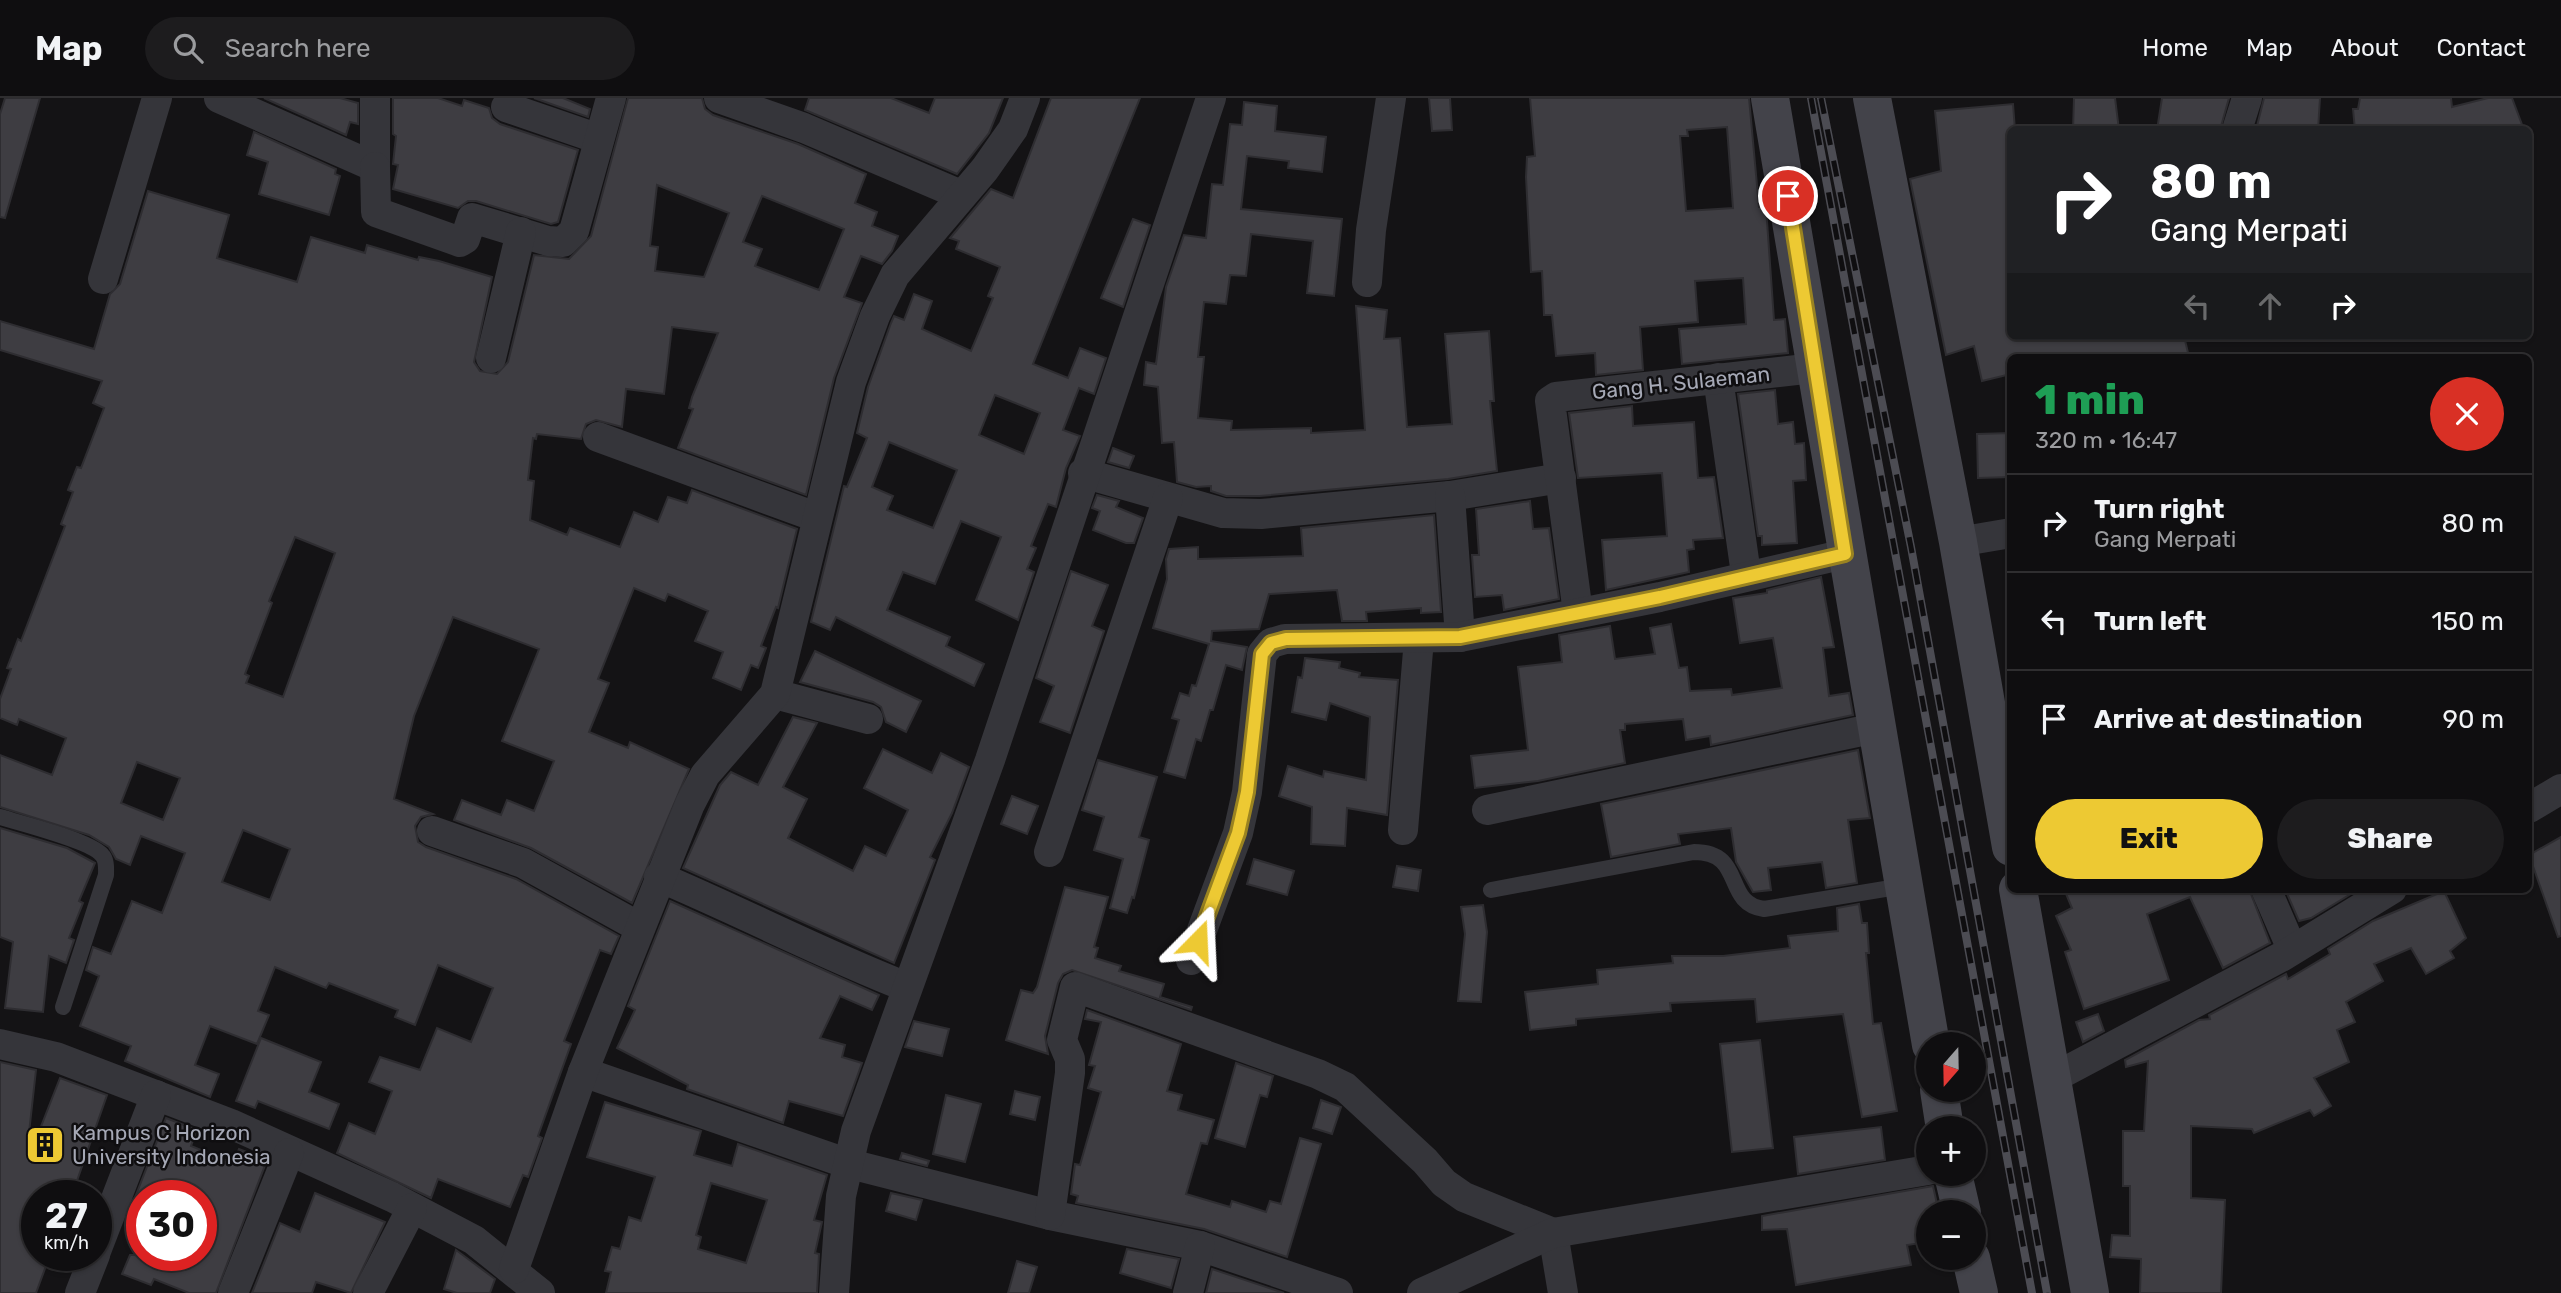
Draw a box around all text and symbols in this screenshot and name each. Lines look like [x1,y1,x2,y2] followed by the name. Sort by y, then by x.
[145,17,635,80] search box
[35,29,103,68] text: Map
[169,29,207,67] icon: search
[225,33,370,64] text: Search here
[2142,34,2208,62] text: Home
[2246,34,2293,62] text: Map
[2331,34,2399,62] text: About
[2437,34,2526,62] text: Contact
[2150,152,2272,210] text: 80 m
[2035,154,2126,245] icon: right
[1758,166,1818,226] pin
[1769,177,1807,215] icon: arrive
[2150,211,2348,249] text: Gang Merpati
[2178,287,2216,325] icon: left
[2251,287,2289,325] icon: ahead
[2324,287,2362,325] icon: right
[1591,361,1771,404] street label: Gang H. Sulaeman
[2035,375,2145,425] text: 1 min
[2430,377,2504,451] button: close
[2035,426,2177,454] text: 320 m · 16:47
[2094,494,2224,525] text: Turn right
[2035,504,2073,542] icon: right
[2441,508,2504,539] text: 80 m
[2094,525,2236,553] text: Gang Merpati
[2035,602,2073,640] icon: left
[2094,606,2206,637] text: Turn left
[2431,606,2504,637] text: 150 m
[2035,700,2073,738] icon: arrive
[2094,704,2362,735] text: Arrive at destination
[2443,704,2504,735] text: 90 m
[2035,799,2263,879] button: Exit
[2277,799,2504,879] button: Share
[1161,904,1235,978] position arrow
[1916,1032,1986,1102] north arrow
[1916,1032,1986,1270] map controls
[1916,1116,1986,1186] button: +
[72,1120,271,1169] place label: Kampus C Horizon University Indonesia
[24,1124,66,1166] building icon: Kampus C Horizon University Indonesia
[126,1180,217,1271] speed limit sign: 30
[45,1195,88,1237] text: 27
[1916,1200,1986,1270] button: −
[44,1232,89,1254] text: km/h

